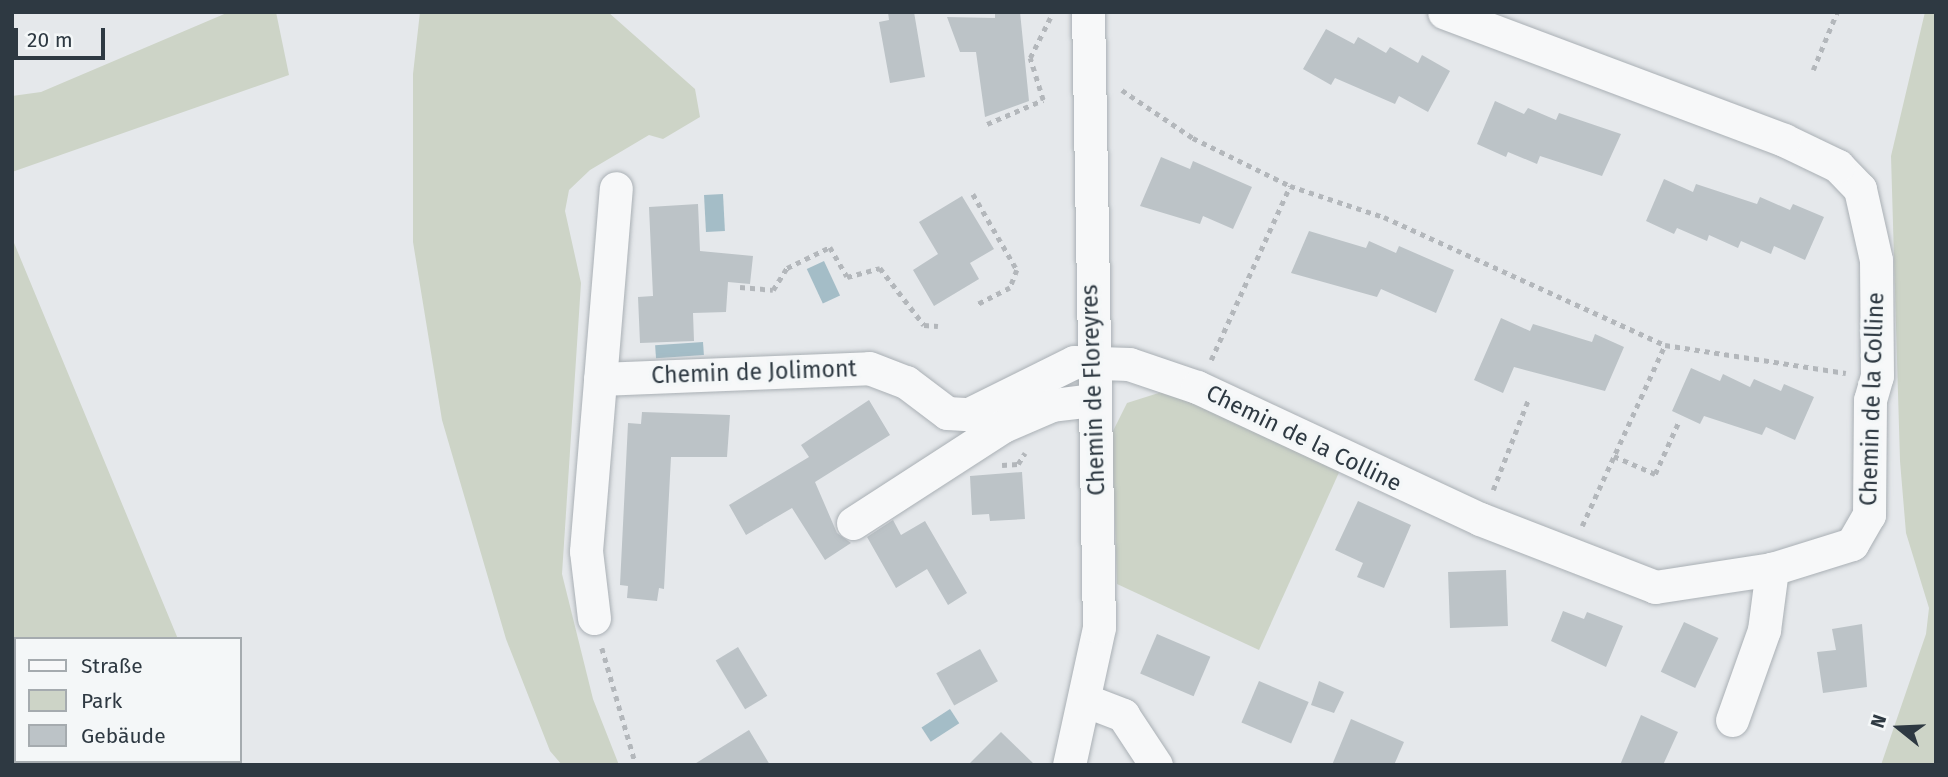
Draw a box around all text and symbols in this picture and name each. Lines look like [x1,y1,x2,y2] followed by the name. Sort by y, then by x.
[18,14,108,58] scale bar
[27,27,73,53] text: 20 m
[1076,284,1110,496] street label: Chemin de Floreyres
[1854,292,1890,506] street label: Chemin de la Colline
[651,355,857,389] street label: Chemin de Jolimont
[1202,379,1406,497] street label: Chemin de la Colline
[14,637,242,763] legend
[81,653,143,679] text: Straße
[81,688,122,714] text: Park
[1864,693,1934,763] north arrow
[1866,712,1891,731] text: N
[81,723,166,749] text: Gebäude

